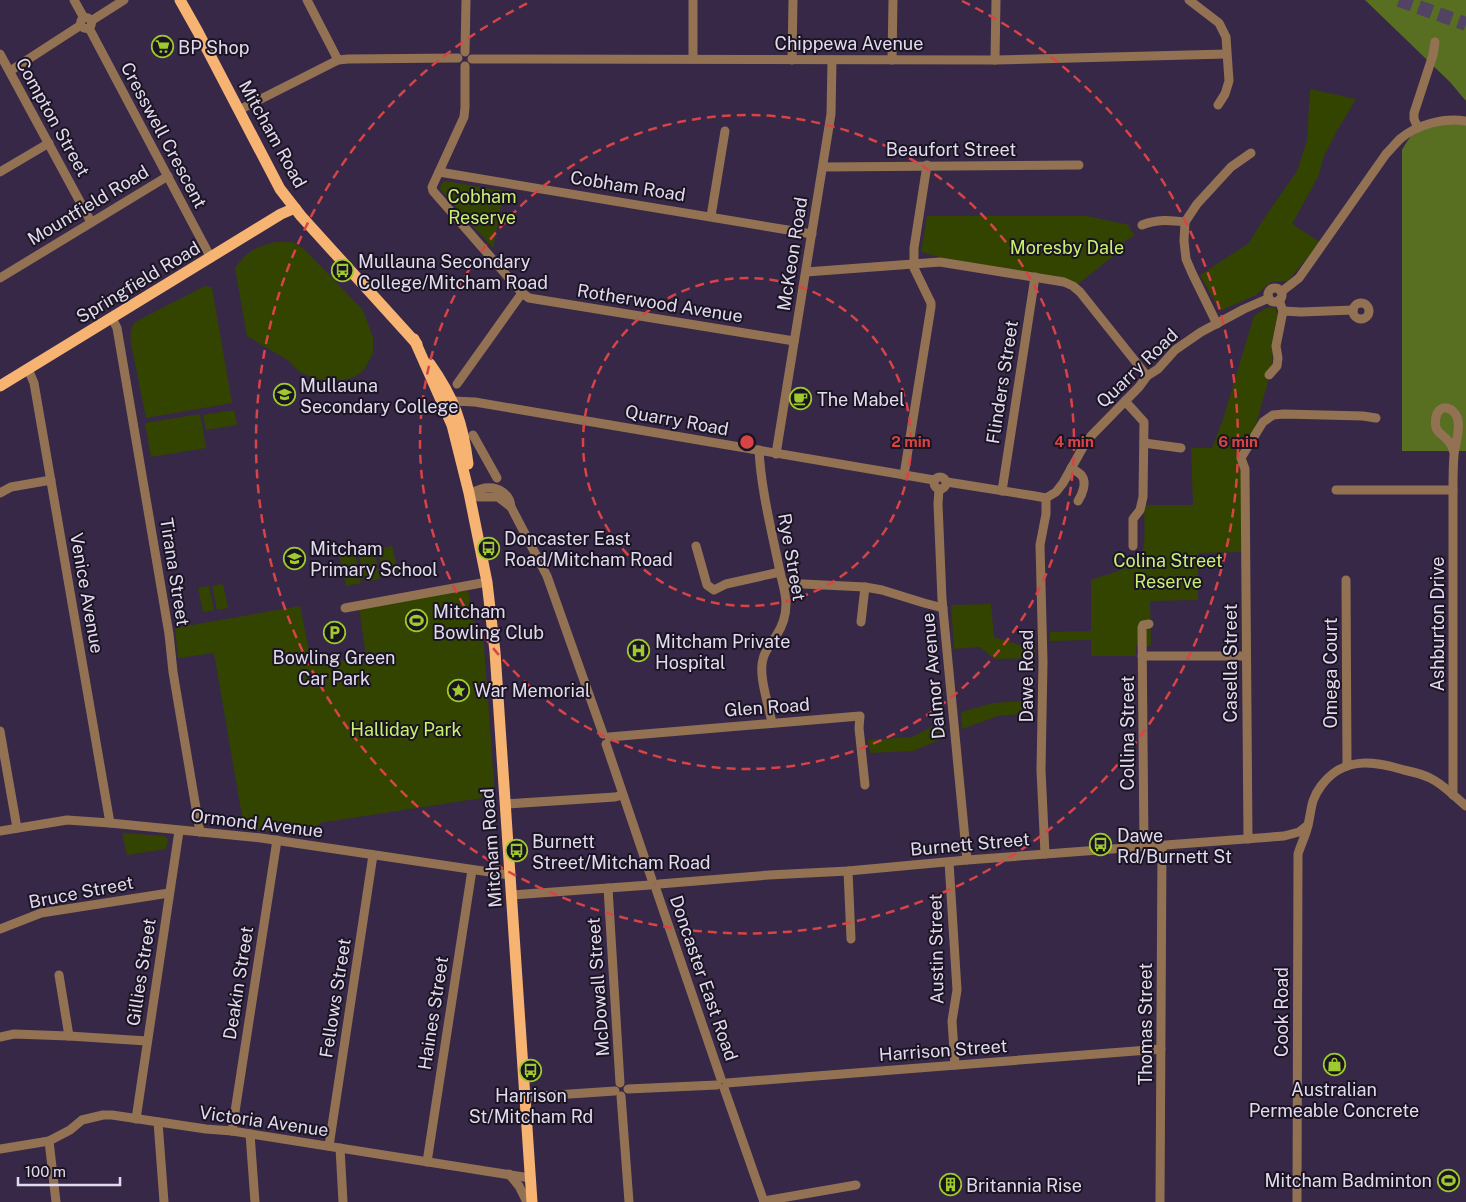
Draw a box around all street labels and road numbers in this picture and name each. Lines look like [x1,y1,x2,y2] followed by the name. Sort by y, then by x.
[775,33,923,54] street label: Chippewa Avenue
[12,54,94,180] street label: Compton Street
[117,59,211,211] street label: Cresswell Crescent
[235,77,311,191] street label: Mitcham Road
[886,139,1016,160] street label: Beaufort Street
[24,161,152,249] street label: Mountfield Road
[569,167,687,205] street label: Cobham Road
[773,196,811,312] street label: McKeon Road
[72,237,204,327] street label: Springfield Road
[576,280,744,326] street label: Rotherwood Avenue
[982,319,1022,445] street label: Flinders Street
[1092,324,1182,412] street label: Quarry Road
[624,401,730,439] street label: Quarry Road
[774,512,810,602] street label: Rye Street
[156,516,194,628] street label: Tirana Street
[66,531,108,655] street label: Venice Avenue
[1427,557,1448,691] street label: Ashburton Drive
[1220,604,1241,722] street label: Casella Street
[917,612,949,740] street label: Dalmor Avenue
[1320,618,1341,728] street label: Omega Court
[1016,629,1037,723] street label: Dawe Road
[1117,676,1138,790] street label: Collina Street
[723,694,811,720] street label: Glen Road
[476,788,506,908] street label: Mitcham Road
[190,804,324,842] street label: Ormond Avenue
[909,828,1031,860] street label: Burnett Street
[27,872,135,912] street label: Bruce Street
[666,892,742,1064] street label: Doncaster East Road
[925,893,947,1005] street label: Austin Street
[122,917,160,1027] street label: Gillies Street
[583,917,613,1057] street label: McDowall Street
[219,925,257,1041] street label: Deakin Street
[315,937,355,1059] street label: Fellows Street
[414,955,452,1071] street label: Haines Street
[1135,963,1156,1085] street label: Thomas Street
[1271,967,1292,1057] street label: Cook Road
[878,1035,1008,1065] street label: Harrison Street
[198,1102,330,1140] street label: Victoria Avenue

